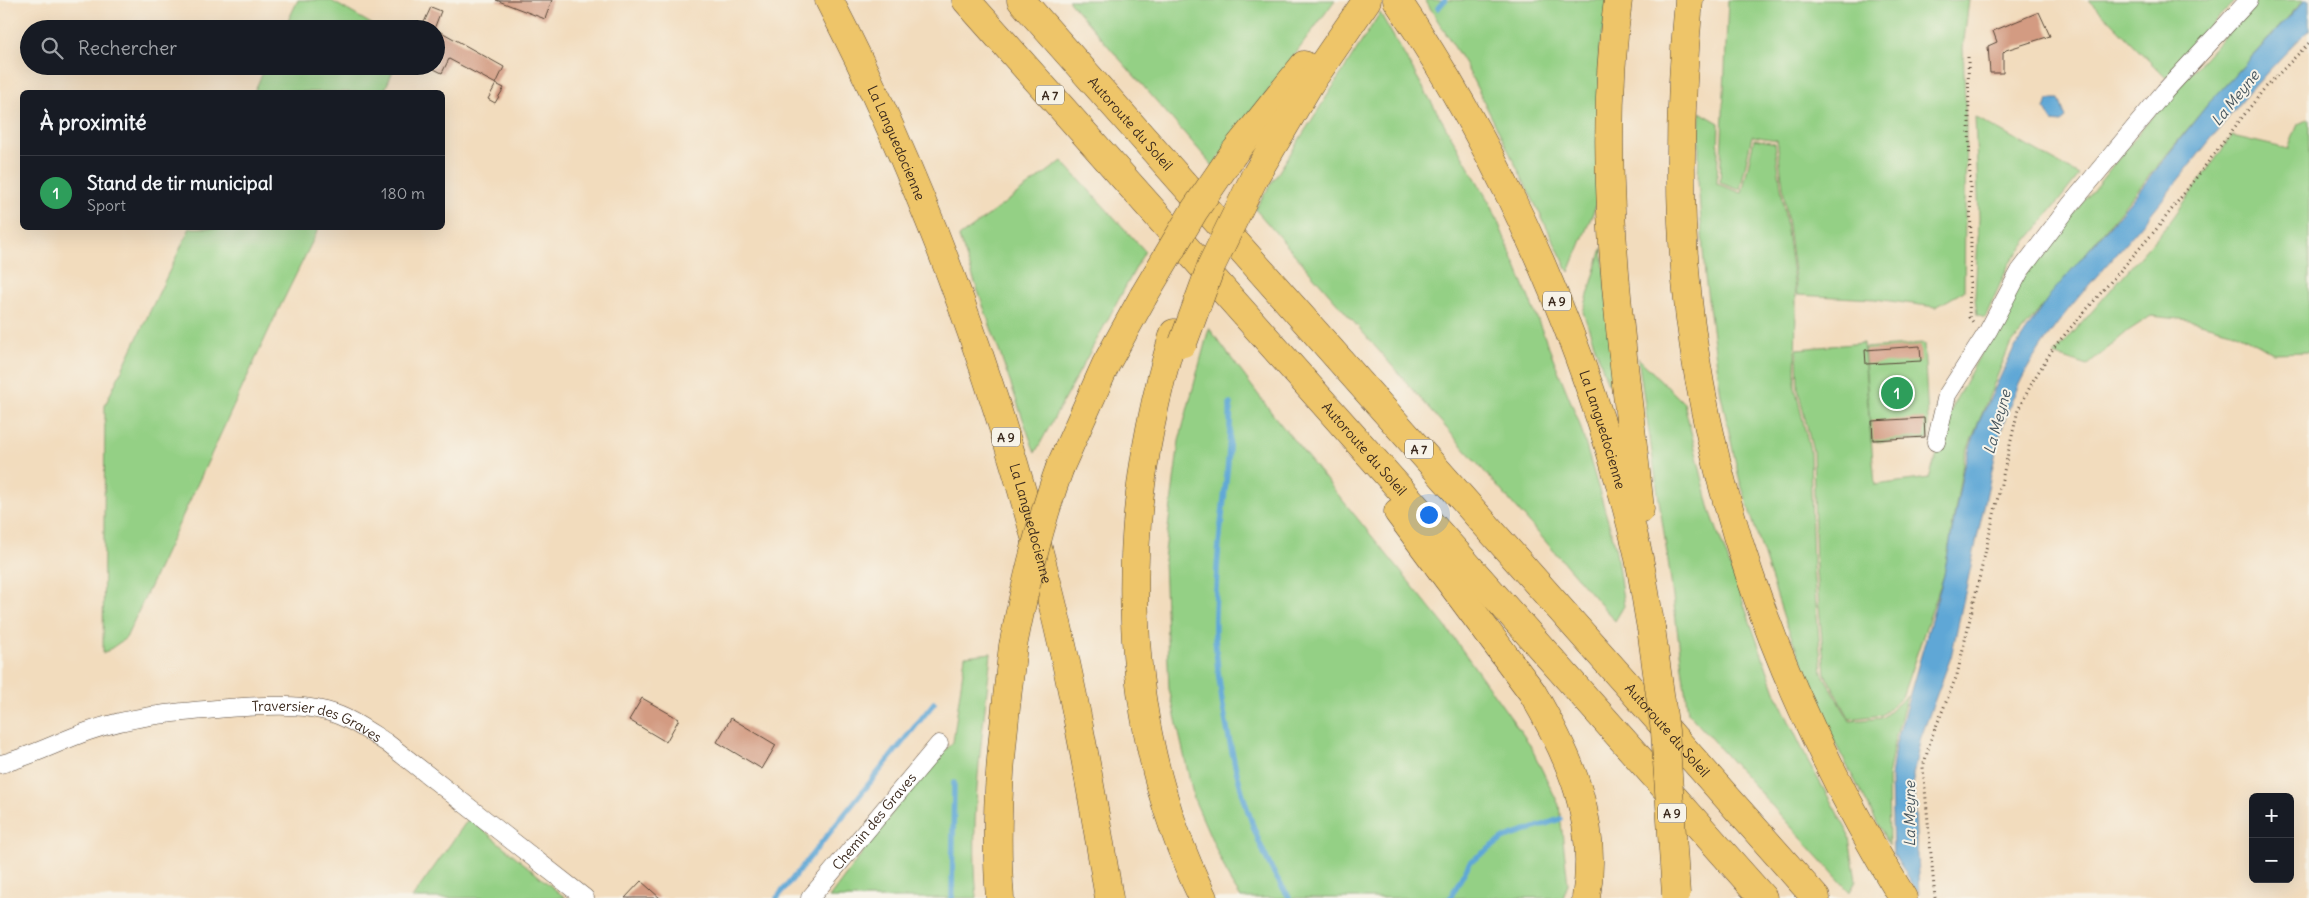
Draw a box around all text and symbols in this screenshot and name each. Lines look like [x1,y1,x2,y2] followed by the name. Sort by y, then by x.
[20,20,445,75] search box
[38,34,66,62] icon: search
[78,36,177,60] text: Rechercher
[2207,66,2264,129] water label: La Meyne
[1084,73,1177,174] street label: Autoroute du Soleil
[863,83,929,203] street label: La Languedocienne
[1036,86,1064,104] road number: A 7
[40,109,147,136] text: À proximité
[87,171,273,195] text: Stand de tir municipal
[53,183,59,203] text: 1
[381,183,425,203] text: 180 m
[87,195,126,215] text: Sport
[1543,292,1571,310] road number: A 9
[1575,368,1630,491] street label: La Languedocienne
[1881,374,1913,412] pin: 1
[1979,387,2015,456] water label: La Meyne
[1318,398,1411,499] street label: Autoroute du Soleil
[992,428,1020,447] road number: A 9
[1405,439,1433,458] road number: A 7
[1006,461,1056,585] street label: La Languedocienne
[1416,502,1442,528] your location
[1621,679,1714,781] street label: Autoroute du Soleil
[251,697,385,746] street label: Traversier des Graves
[828,769,920,874] street label: Chemin des Graves
[1900,780,1919,847] water label: La Meyne
[2249,793,2294,883] map controls
[2249,793,2294,838] button: +
[1658,804,1686,822] road number: A 9
[2249,838,2294,883] button: −

